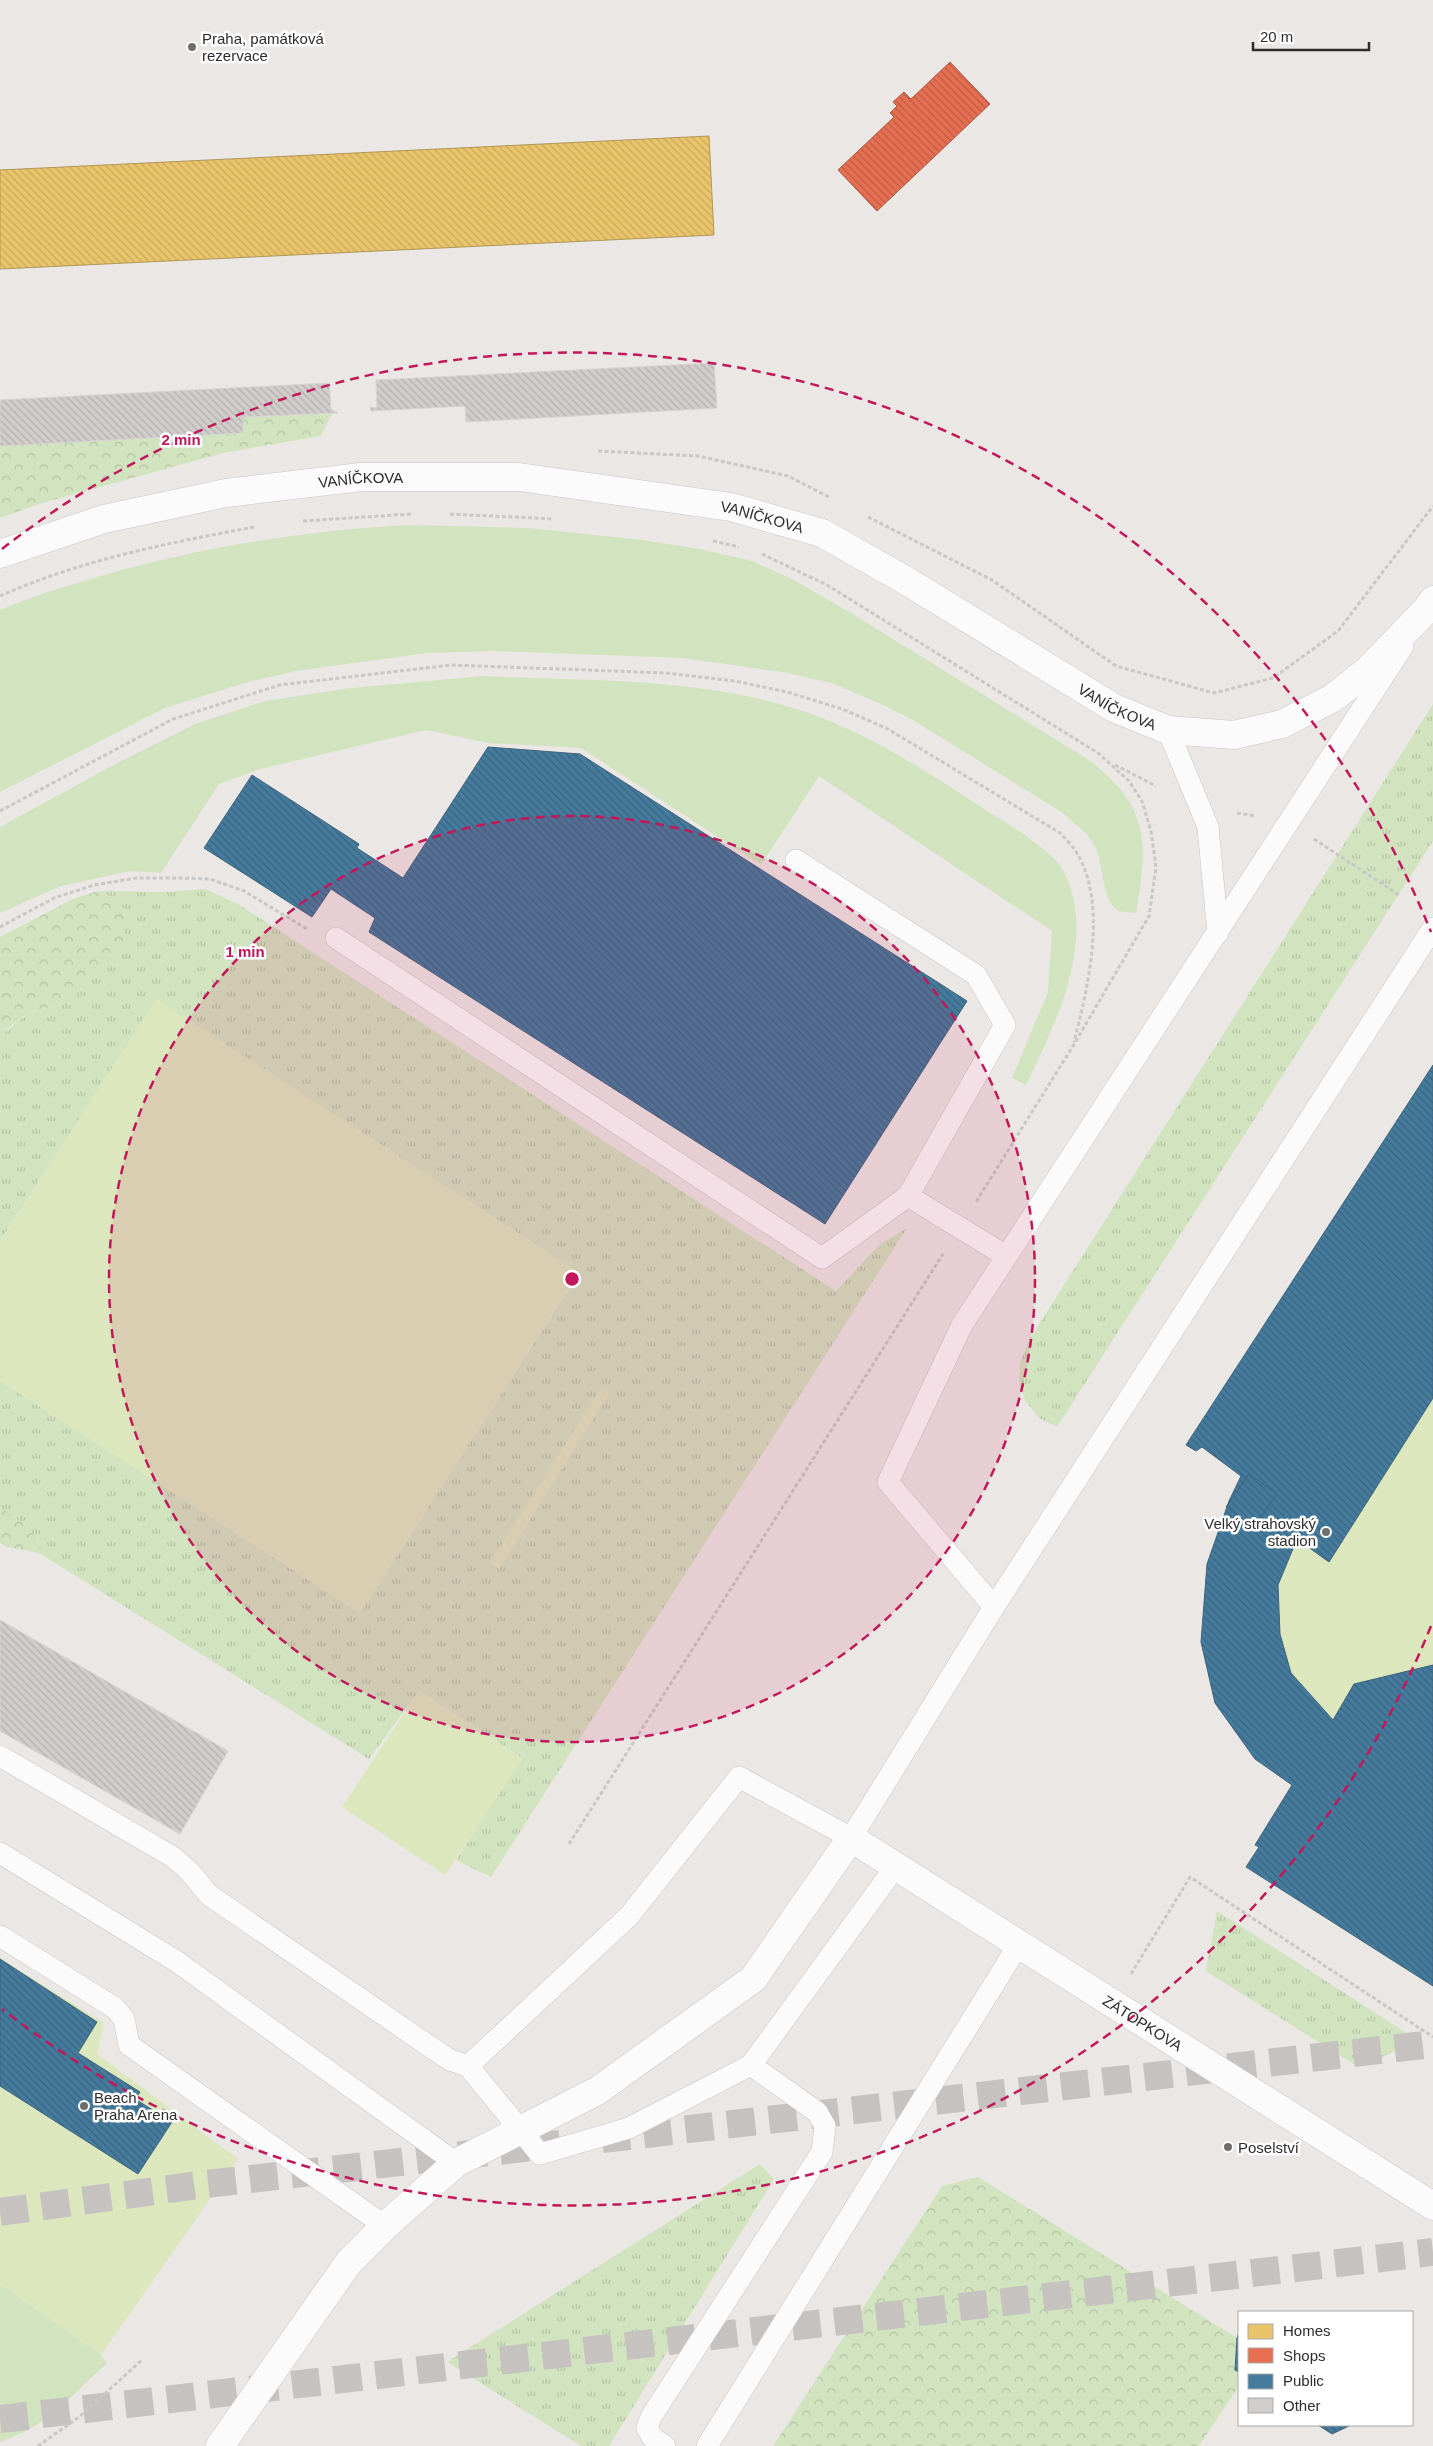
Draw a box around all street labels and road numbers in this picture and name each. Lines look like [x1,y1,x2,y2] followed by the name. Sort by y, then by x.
[317,468,403,491] street label: VANÍČKOVA
[720,497,806,536] street label: VANÍČKOVA
[1075,680,1159,733] street label: VANÍČKOVA
[1100,1991,1186,2054] street label: ZÁTOPKOVA

